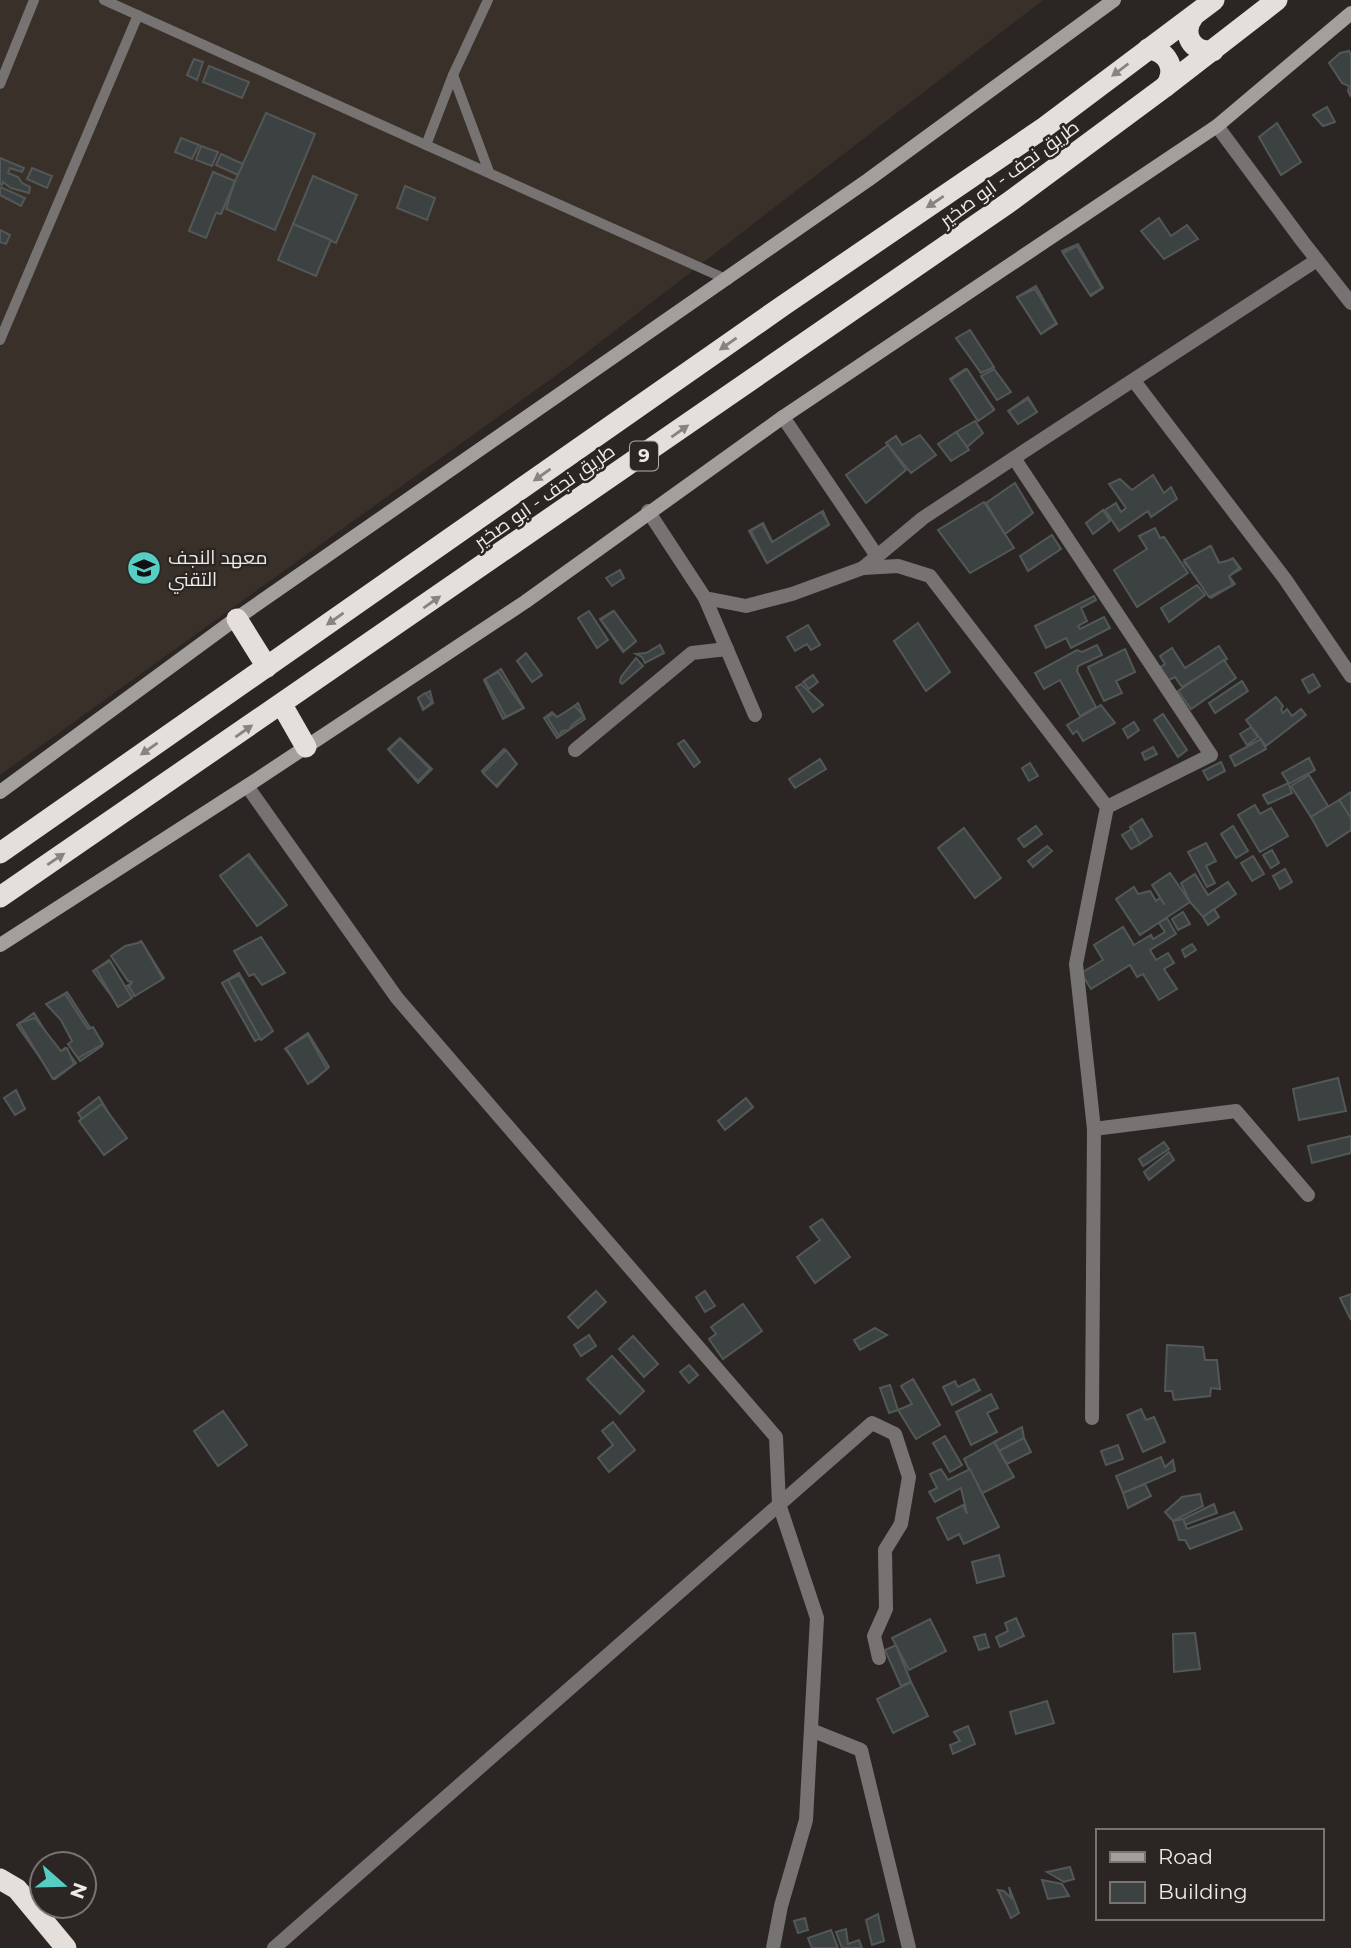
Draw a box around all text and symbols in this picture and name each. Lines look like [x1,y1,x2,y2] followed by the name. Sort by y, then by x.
[1111,63,1130,77] one-way arrow
[934,115,1084,233] street label: طريق نجف - ابو صخير
[926,195,944,209] one-way arrow
[719,337,737,351] one-way arrow
[670,425,689,438] one-way arrow
[469,439,620,555] street label: طريق نجف - ابو صخير
[630,442,658,470] road number: 9
[533,468,551,482] one-way arrow
[168,546,267,594] place label: معهد النجف التقني
[125,549,163,587] school or university icon: معهد النجف التقني
[423,595,441,609] one-way arrow
[326,612,344,626] one-way arrow
[235,725,254,738] one-way arrow
[139,742,158,755] one-way arrow
[47,853,66,866] one-way arrow
[1096,1829,1323,1920] legend
[1158,1844,1213,1869] text: Road
[28,1850,98,1920] north arrow
[65,1879,92,1902] text: N
[1158,1879,1248,1904] text: Building

